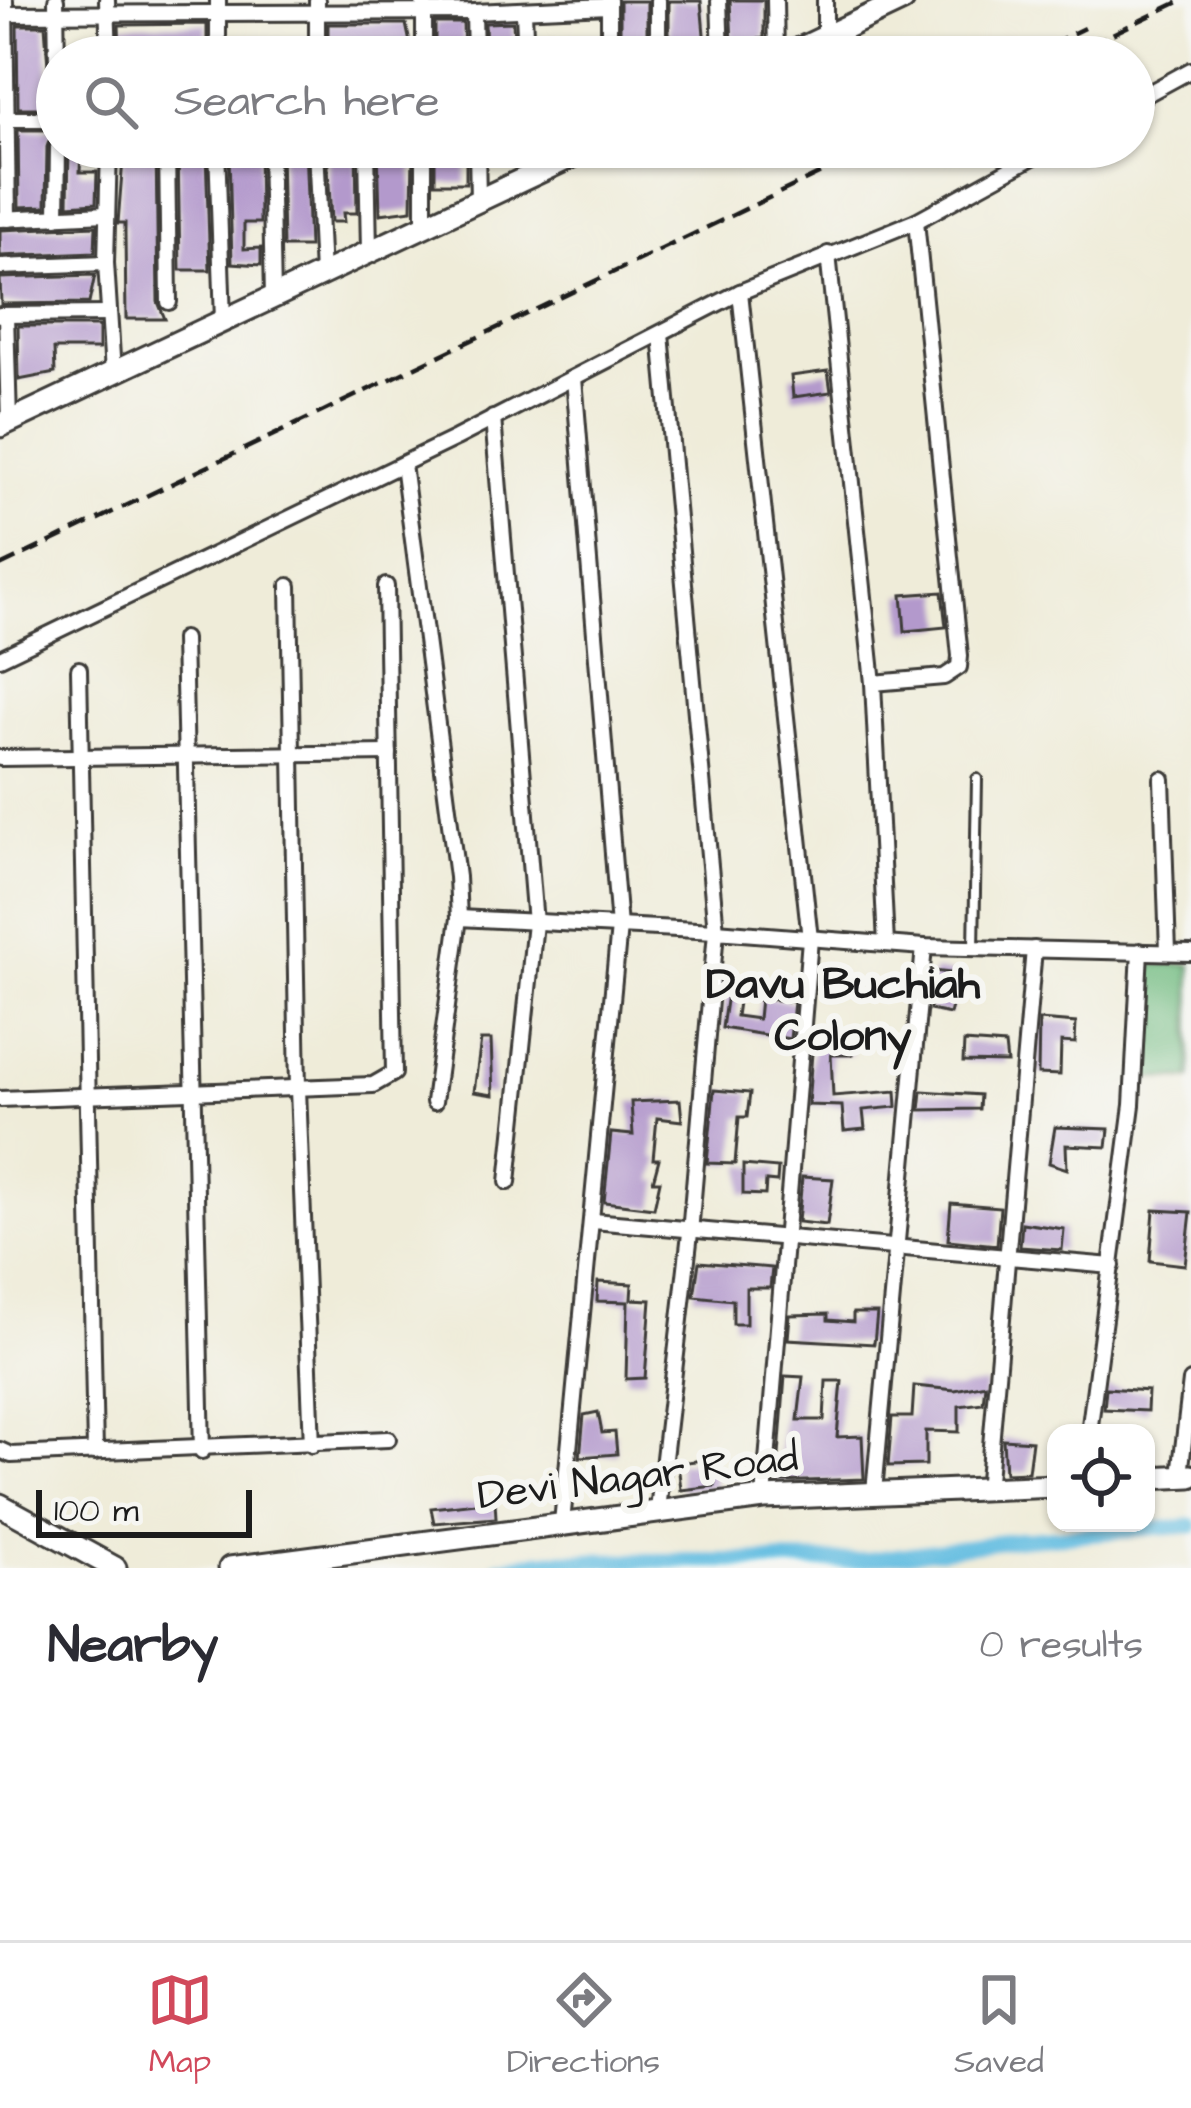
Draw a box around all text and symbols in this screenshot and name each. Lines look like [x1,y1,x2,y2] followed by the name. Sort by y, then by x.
[36,36,1155,168] search box
[78,69,144,135] icon: search
[174,71,440,133] text: Search here
[706,954,981,1070] district label: Davu Buchiah Colony
[1047,1424,1155,1532] map controls
[1047,1424,1155,1532] button: locate
[475,1429,801,1525] street label: Devi Nagar Road
[36,1484,252,1537] scale bar
[54,1488,139,1534] text: 100 m
[48,1611,218,1682] text: Nearby
[979,1619,1143,1673] text: 0 results
[147,1967,213,2085] tab: Map
[507,1967,660,2085] tab: Directions
[954,1967,1044,2085] tab: Saved

